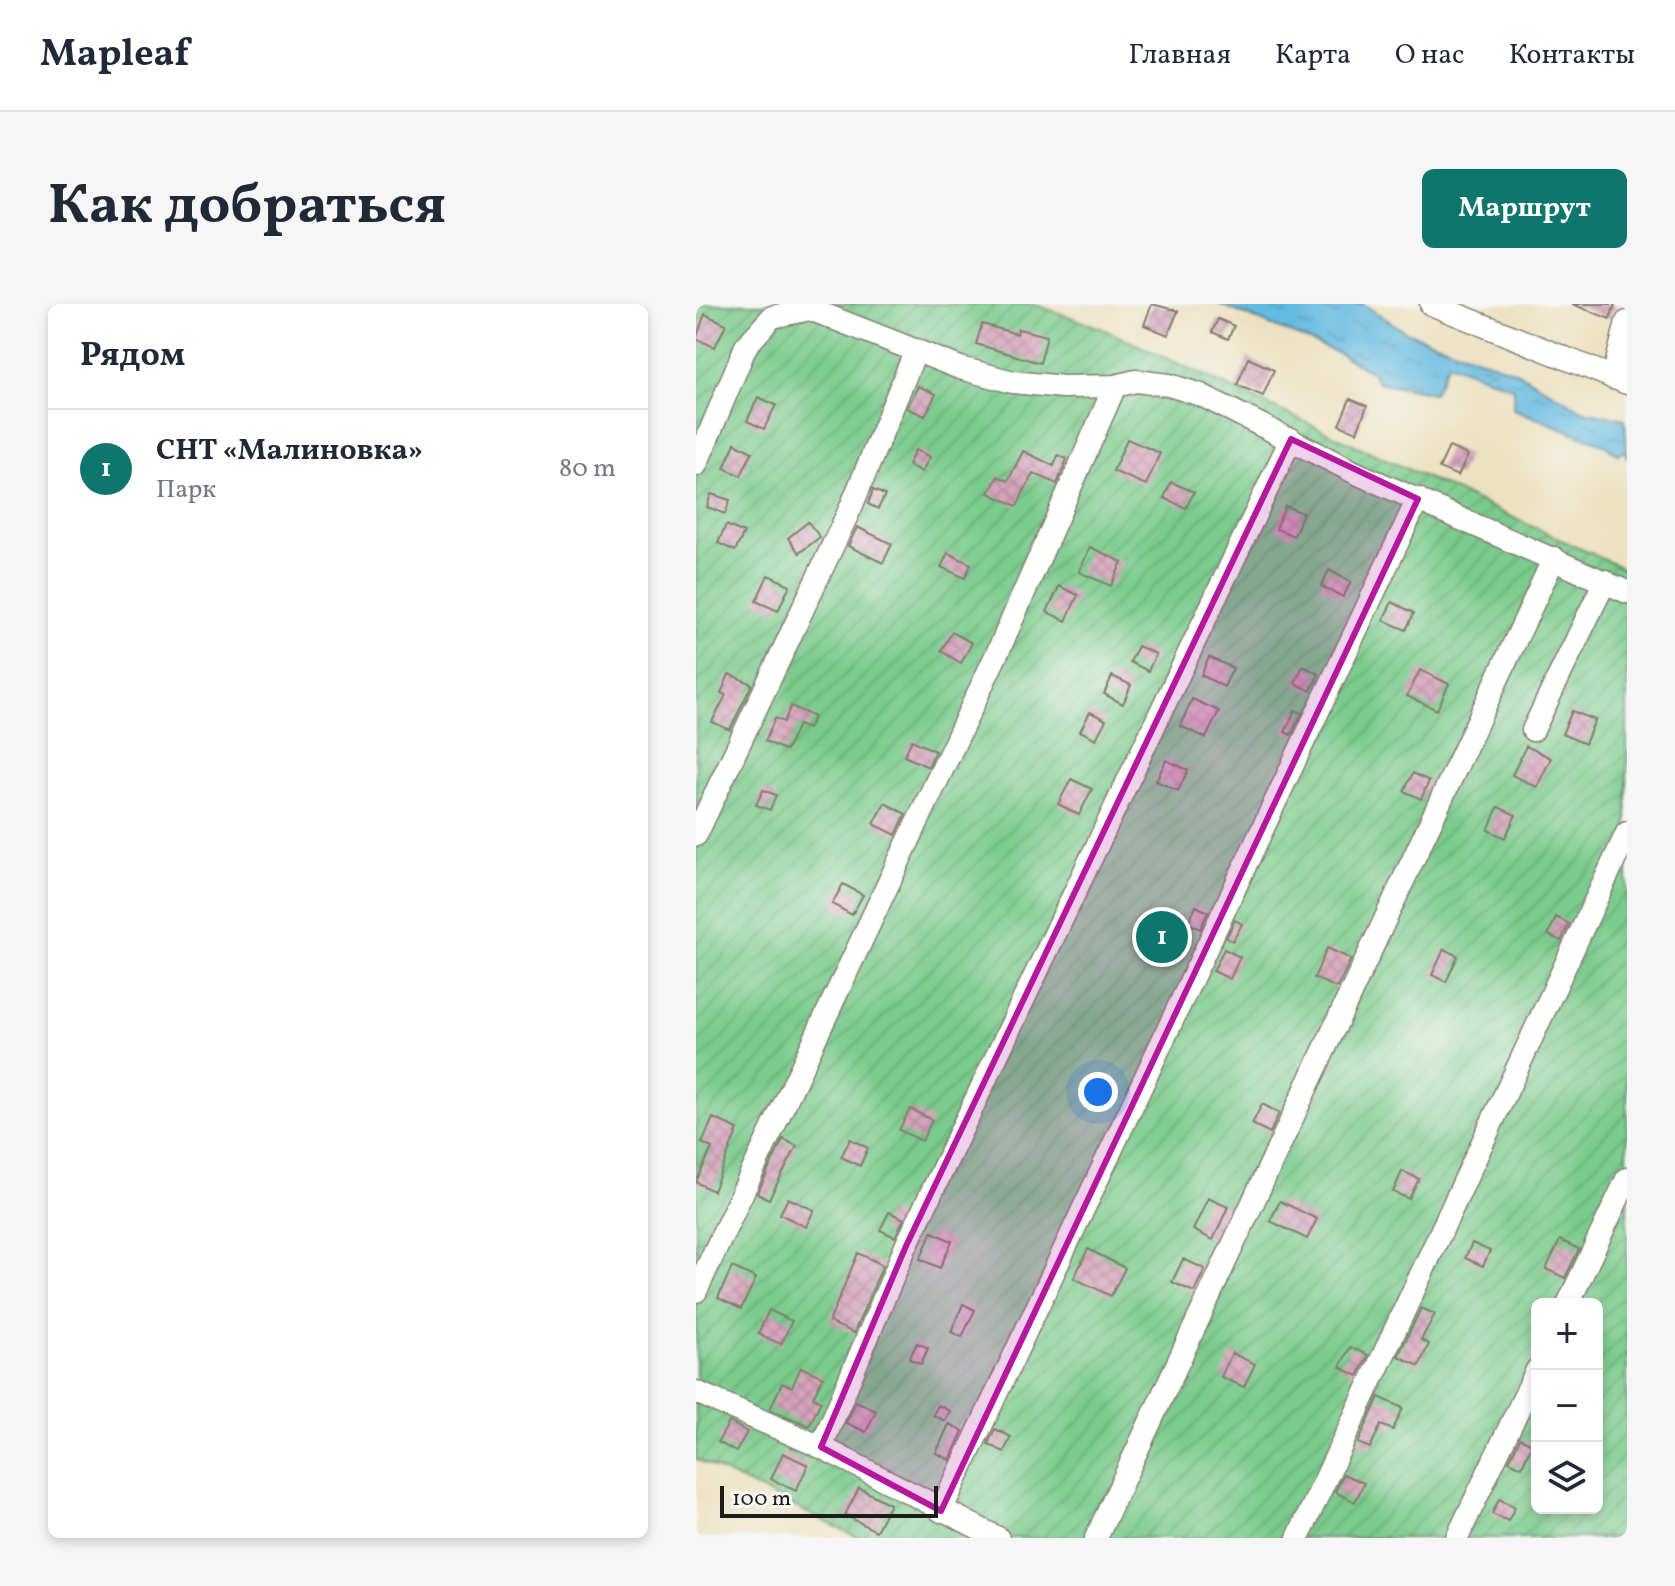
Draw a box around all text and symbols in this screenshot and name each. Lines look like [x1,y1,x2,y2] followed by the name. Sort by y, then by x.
[40,29,189,82] text: Mapleaf
[1129,36,1231,75] text: Главная
[1275,36,1351,75] text: Карта
[1395,36,1465,75] text: О нас
[1509,36,1635,75] text: Контакты
[48,169,446,247] text: Как добраться
[1422,169,1627,248] button: Маршрут
[80,333,185,380] text: Рядом
[156,430,423,472] text: СНТ «Малиновка»
[101,451,111,487] text: 1
[559,451,616,487] text: 80 m
[156,472,216,508] text: Парк
[1136,907,1188,967] pin: 1
[1078,1072,1118,1112] your location
[1531,1298,1603,1514] map controls
[1531,1298,1603,1370] button: +
[1531,1370,1603,1442] button: −
[1531,1442,1603,1514] button: layers
[720,1482,938,1518] scale bar
[732,1484,791,1515] text: 100 m

